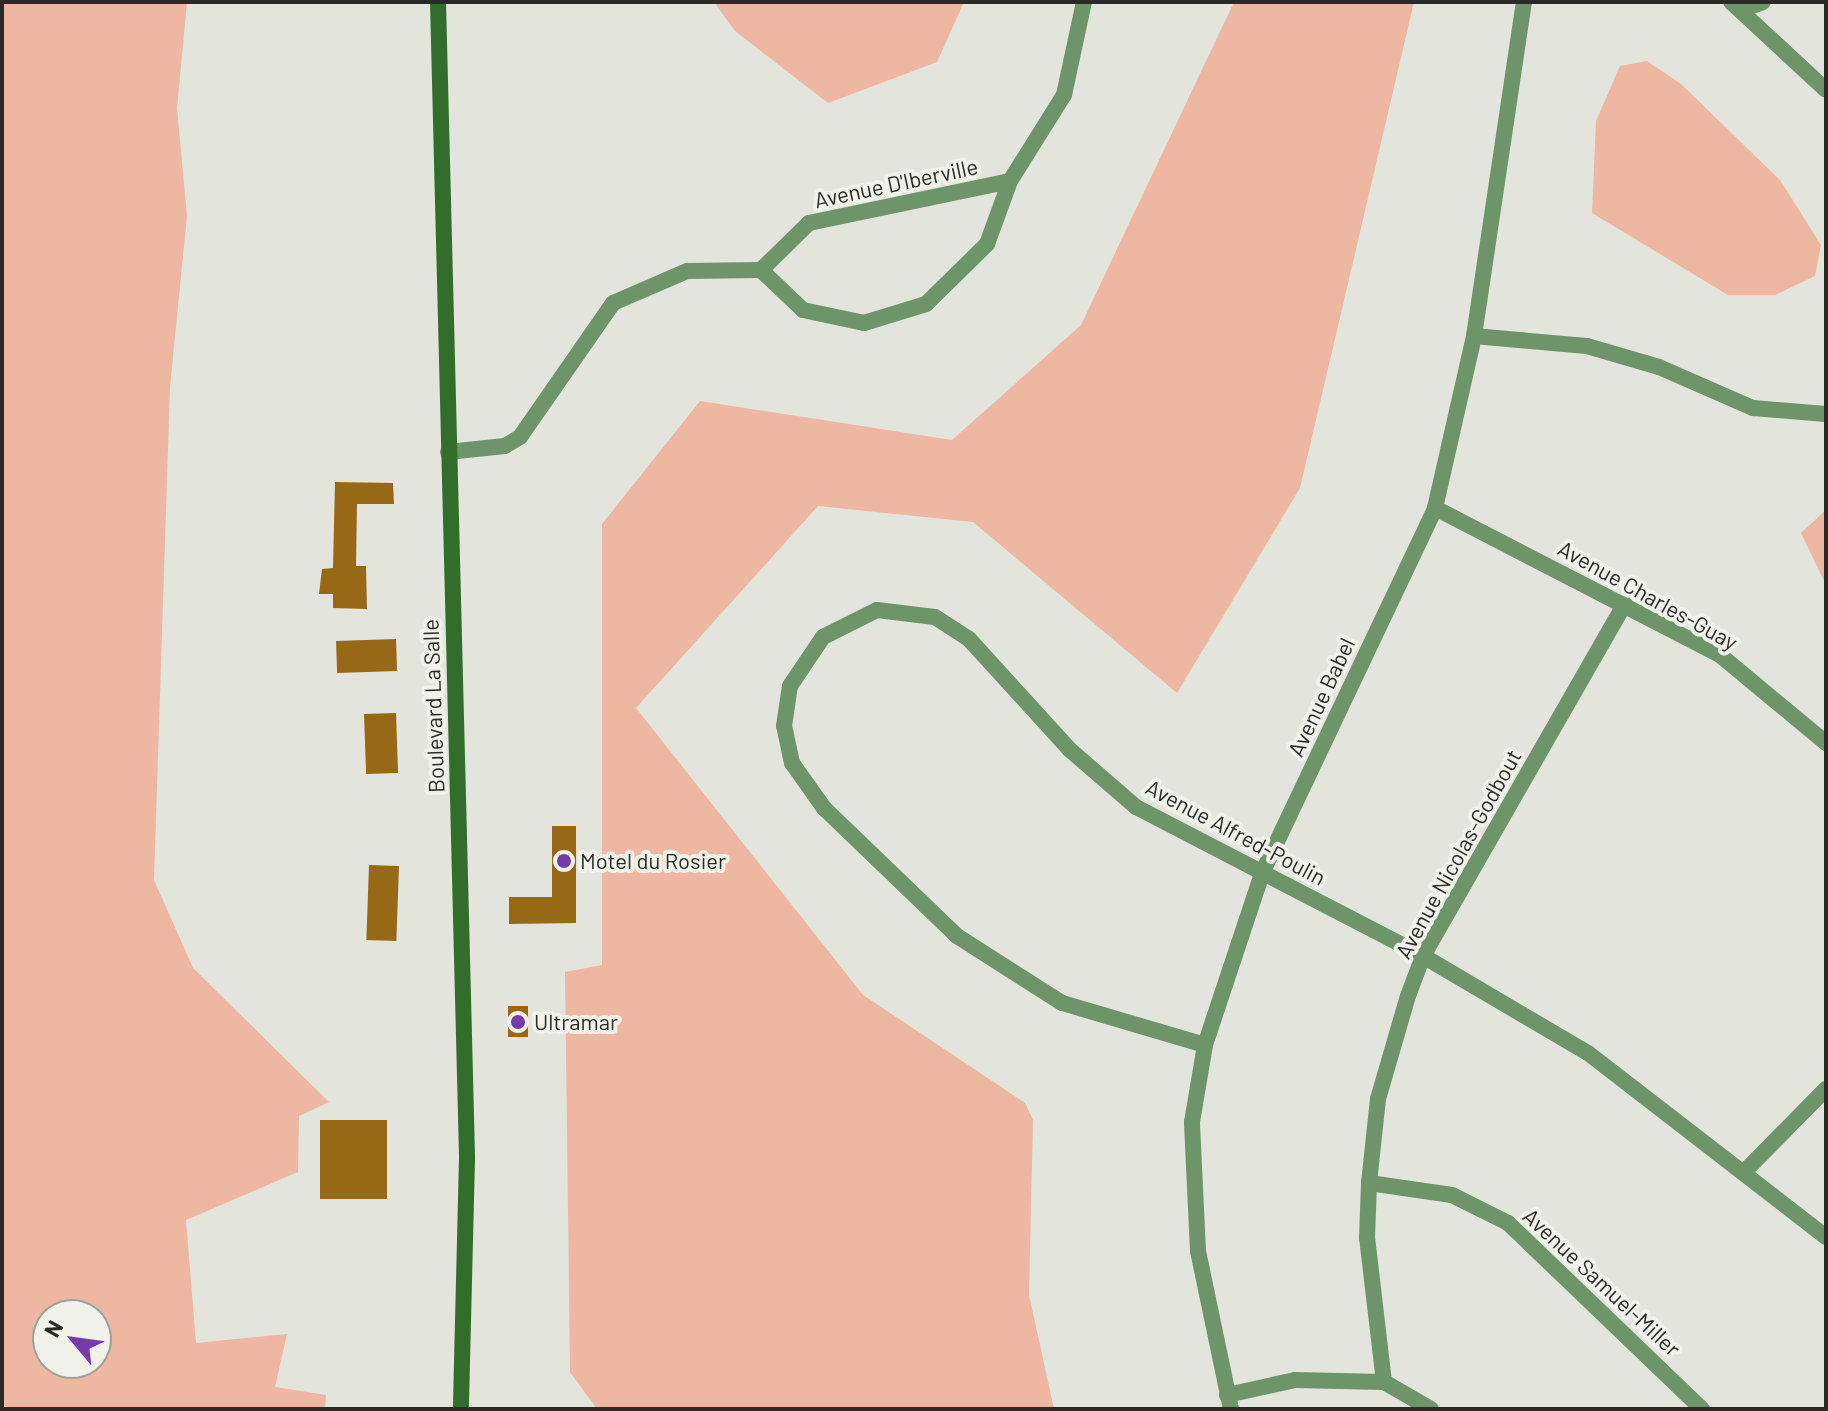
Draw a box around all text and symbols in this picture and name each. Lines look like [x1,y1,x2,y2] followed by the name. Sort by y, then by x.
[812,153,980,213] street label: Avenue D'Iberville
[1554,535,1742,655] street label: Avenue Charles-Guay
[417,619,449,793] street label: Boulevard La Salle
[1282,633,1360,761] street label: Avenue Babel
[1390,745,1526,963] street label: Avenue Nicolas-Godbout
[1142,773,1330,891] street label: Avenue Alfred-Poulin
[580,848,726,874] place label: Motel du Rosier
[555,852,573,870] marker: Motel du Rosier
[534,1009,618,1035] place label: Ultramar
[509,1013,527,1031] marker: Ultramar
[1518,1202,1686,1362] street label: Avenue Samuel-Miller
[32,1299,112,1379] north arrow
[38,1316,68,1341] text: N

